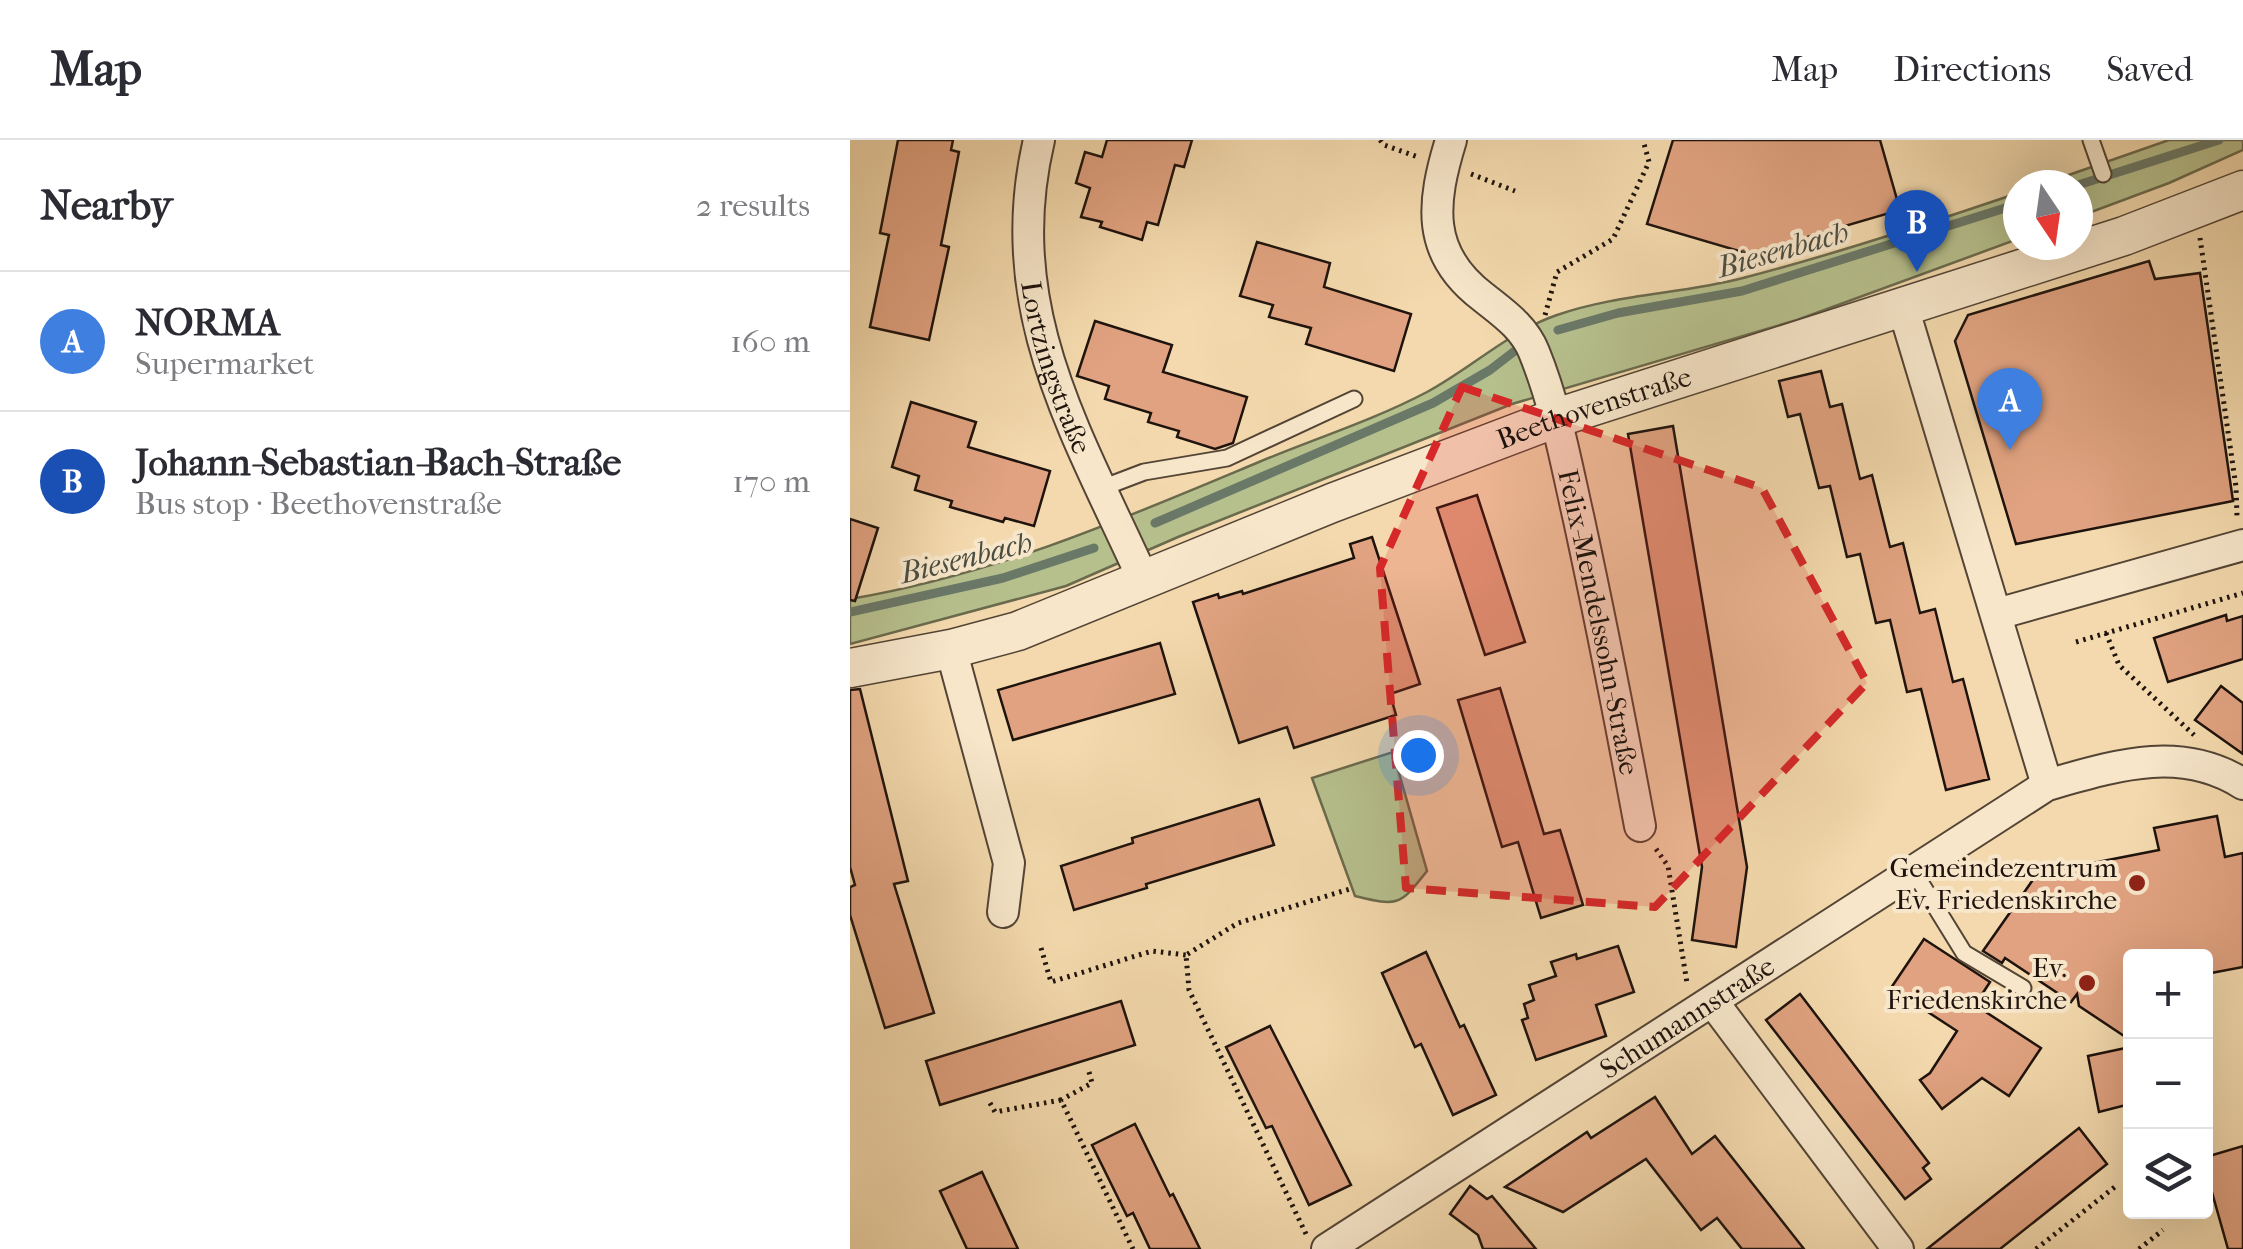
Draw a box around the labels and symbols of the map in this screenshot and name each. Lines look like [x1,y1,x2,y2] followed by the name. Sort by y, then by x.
[2003,170,2093,260] north arrow
[1884,189,1950,272] pin: B
[1711,215,1853,286] water label: Biesenbach
[1015,279,1099,459] street label: Lortzingstraße
[1492,359,1695,456] street label: Beethovenstraße
[1978,368,2042,450] pin: A
[1552,466,1647,778] street label: Felix-Mendelssohn-Straße
[894,525,1036,592] water label: Biesenbach
[1393,730,1444,781] your location
[1889,851,2118,916] place label: Gemeindezentrum Ev. Friedenskirche
[2126,872,2148,894] marker: Gemeindezentrum Ev. Friedenskirche
[1593,949,1780,1085] street label: Schumannstraße
[1886,951,2067,1016] place label: Ev. Friedenskirche
[2076,972,2098,994] marker: Ev. Friedenskirche

